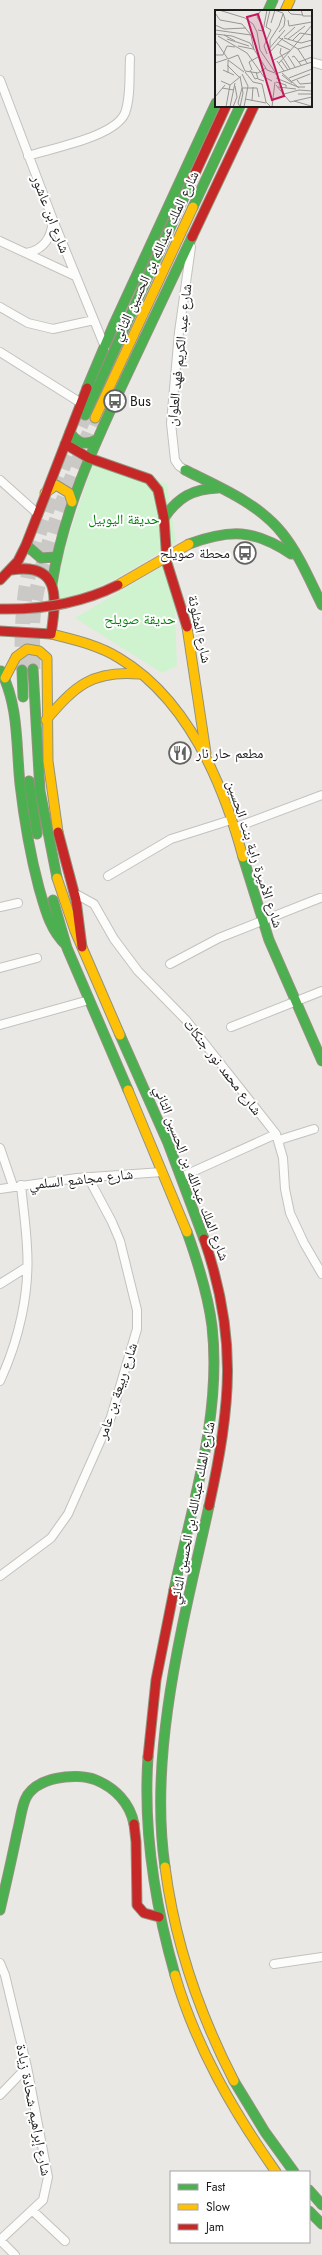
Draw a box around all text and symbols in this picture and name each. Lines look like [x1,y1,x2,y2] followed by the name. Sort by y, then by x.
[215,10,312,107] inset map
[107,168,205,345] street label: شارع الملك عبدالله بن الحسين الثاني
[27,171,75,256] street label: شارع ابن عاشور
[162,283,196,427] street label: شارع عبد الكريم فهد العلوان
[102,388,128,414] bus stop icon: Bus
[130,391,151,411] place label: Bus
[88,509,160,529] park label: حديقة اليوبيل
[232,540,258,566] bus stop icon: محطة صويلح
[160,543,230,563] place label: محطة صويلح
[183,593,217,665] street label: شارع المثلوثة
[104,609,176,629] park label: حديقة صويلح
[167,740,193,766] restaurant icon: مطعم حار نار
[195,743,263,763] place label: مطعم حار نار
[222,778,288,930] street label: شارع الأميرة راية بنت الحسين
[179,1015,267,1119] street label: شارع محمد نور جنكات
[148,1083,235,1264] street label: شارع الملك عبدالله بن الحسين الثاني
[28,1164,134,1196] street label: شارع مجاشع السلمي
[92,1340,142,1443] street label: شارع ربيعة بن عامر
[164,1420,221,1606] street label: شارع الملك عبدالله بن الحسين الثاني
[11,2042,57,2178] street label: شارع إبراهيم شحادة زيادة
[170,2171,310,2243] legend
[206,2178,225,2196] text: Fast
[206,2198,231,2216] text: Slow
[204,2218,224,2236] text: Jam

